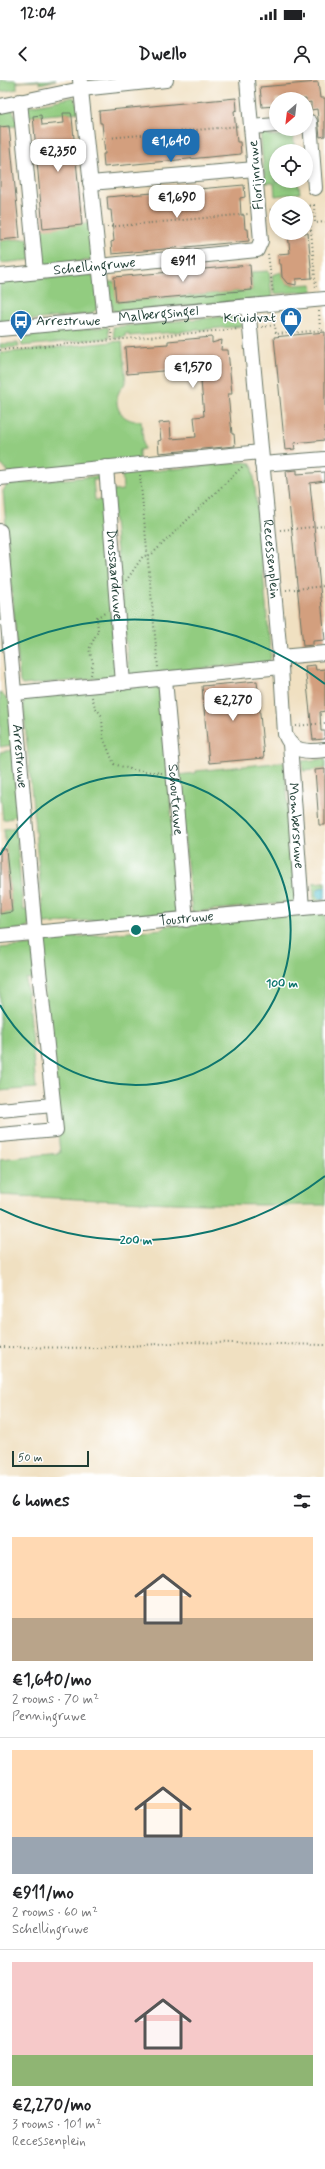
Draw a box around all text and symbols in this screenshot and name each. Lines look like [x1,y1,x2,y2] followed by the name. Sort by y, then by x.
[20,4,56,24] text: 12:04
[138,42,187,66] text: Dwello
[12,43,34,65] icon: back
[291,43,313,65] icon: person
[269,92,313,136] north arrow
[269,92,313,240] map controls
[138,129,204,163] pin: €1,640
[151,133,191,150] text: €1,640
[25,139,91,173] pin: €2,350
[244,139,268,211] street label: Florijnruwe
[39,143,77,160] text: €2,350
[269,144,313,188] button: locate
[144,185,210,219] pin: €1,690
[158,189,196,206] text: €1,690
[269,196,313,240] button: layers
[159,249,207,283] pin: €911
[53,253,137,280] street label: Schellingruwe
[170,253,196,270] text: €911
[117,302,199,327] street label: Malbergsingel
[278,305,304,338] shop icon: Kruidvat
[8,308,34,341] bus stop icon: Arrestruwe
[223,309,276,327] place label: Kruidvat
[36,312,101,330] place label: Arrestruwe
[160,355,226,389] pin: €1,570
[174,359,212,376] text: €1,570
[259,518,284,599] street label: Recessenplein
[102,528,127,621] street label: Drossaardruwe
[200,688,266,722] pin: €2,270
[213,692,253,709] text: €2,270
[8,723,31,789] street label: Arrestruwe
[163,763,188,836] street label: Schoutruwe
[284,782,308,869] street label: Mombersruwe
[158,907,214,930] street label: Toustruwe
[129,923,143,937] centre of rings
[266,976,299,992] text: 100 m
[120,1233,153,1249] text: 200 m
[12,1449,89,1468] scale bar
[18,1451,43,1465] text: 50 m
[12,1490,70,1512] text: 6 homes
[291,1490,313,1512] icon: filters
[127,1563,199,1635] icon: home
[12,1669,92,1691] text: €1,640/mo
[12,1691,99,1708] text: 2 rooms · 70 m²
[12,1708,86,1725] text: Penningruwe
[127,1776,199,1848] icon: home
[12,1882,74,1904] text: €911/mo
[12,1904,98,1921] text: 2 rooms · 60 m²
[12,1921,89,1938] text: Schellingruwe
[127,1988,199,2060] icon: home
[12,2094,91,2116] text: €2,270/mo
[12,2116,101,2133] text: 3 rooms · 101 m²
[12,2133,86,2150] text: Recessenplein

